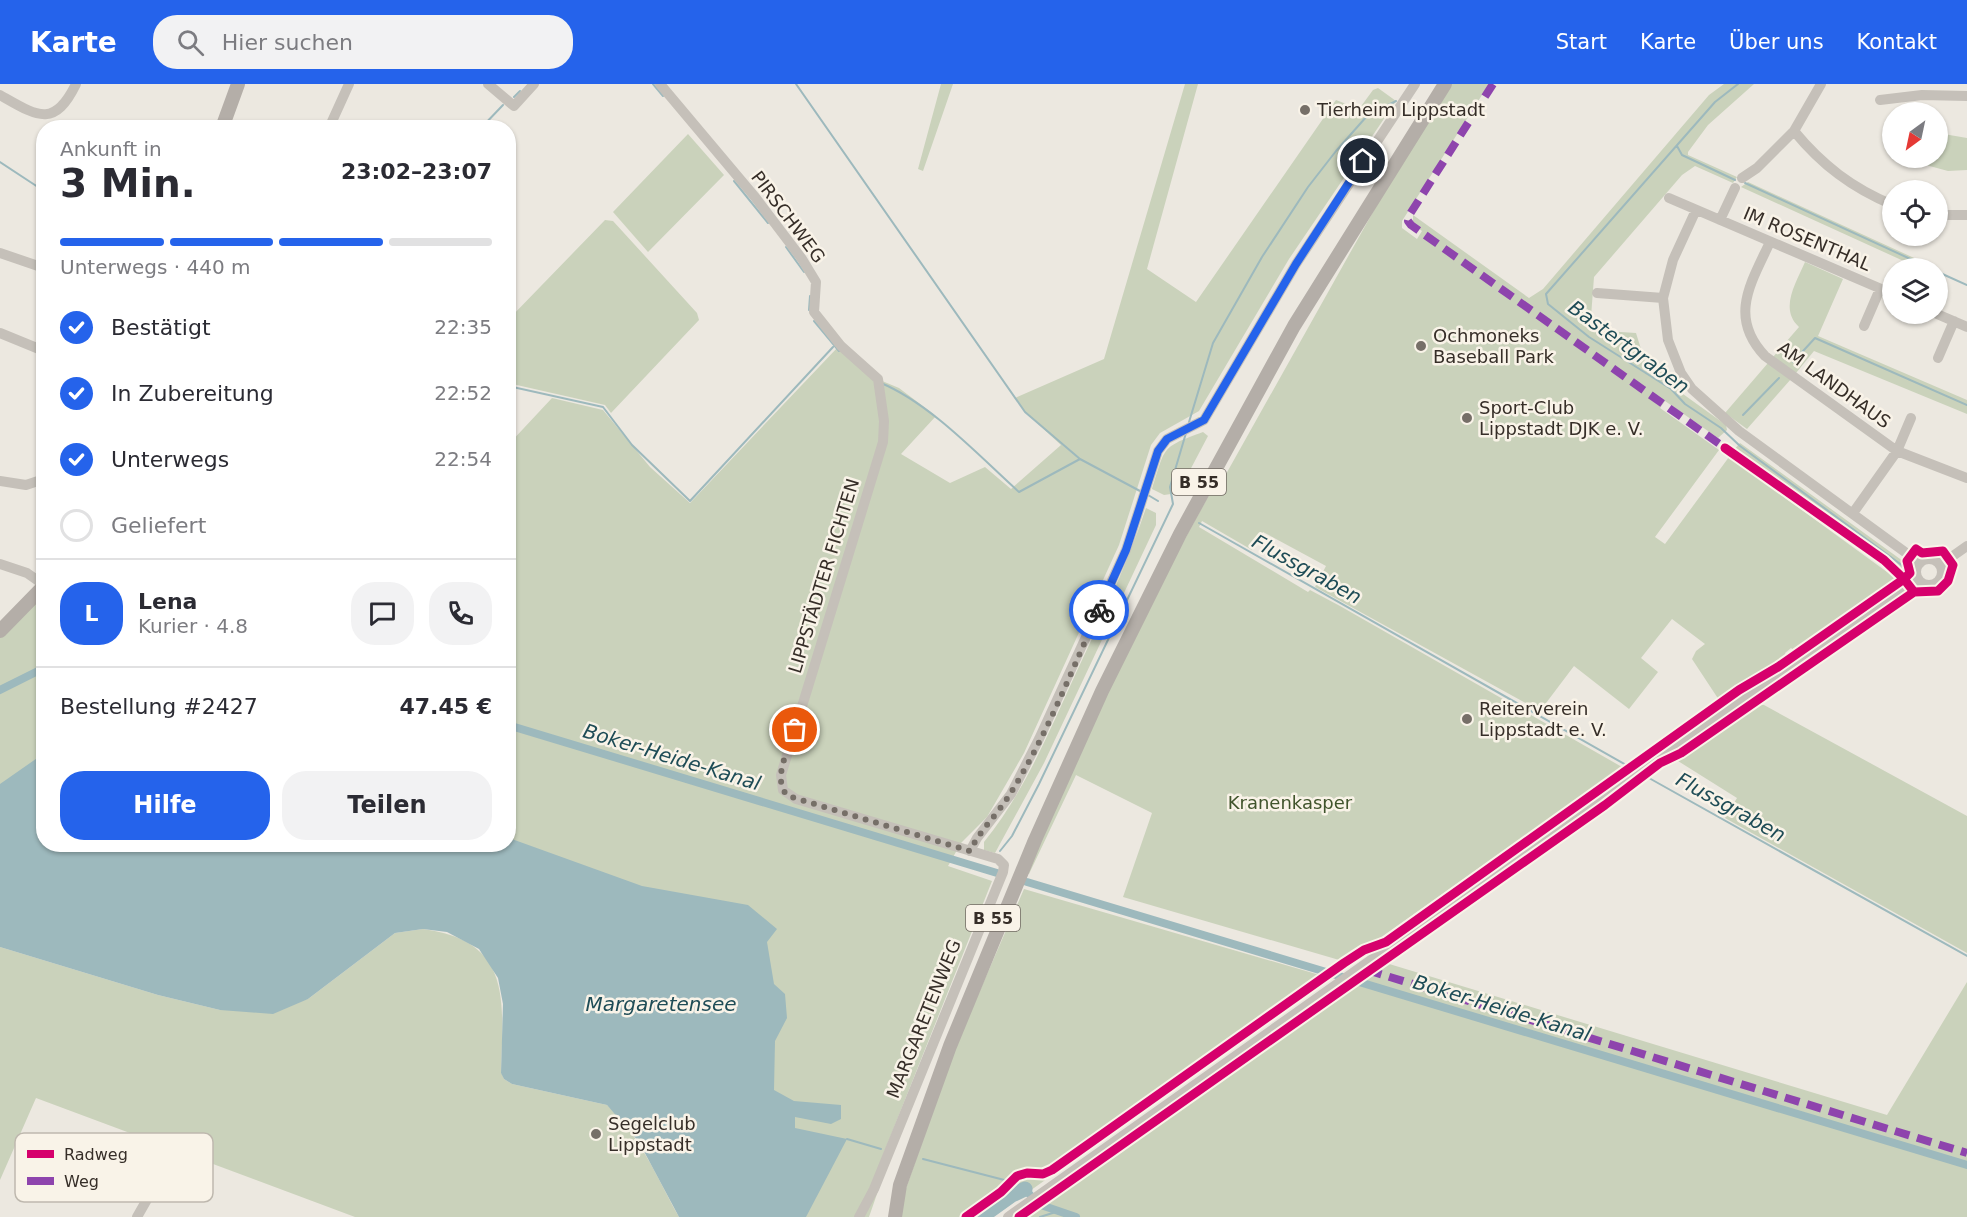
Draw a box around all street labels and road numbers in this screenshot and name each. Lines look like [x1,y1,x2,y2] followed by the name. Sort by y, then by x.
[747,167,830,267] street label: PIRSCHWEG
[1740,202,1874,275] street label: IM ROSENTHAL
[1774,337,1895,433] street label: AM LANDHAUS
[1172,469,1226,495] road number: B 55
[784,476,863,676] street label: LIPPSTÄDTER FICHTEN
[966,905,1020,931] road number: B 55
[882,936,965,1101] street label: MARGARETENWEG

